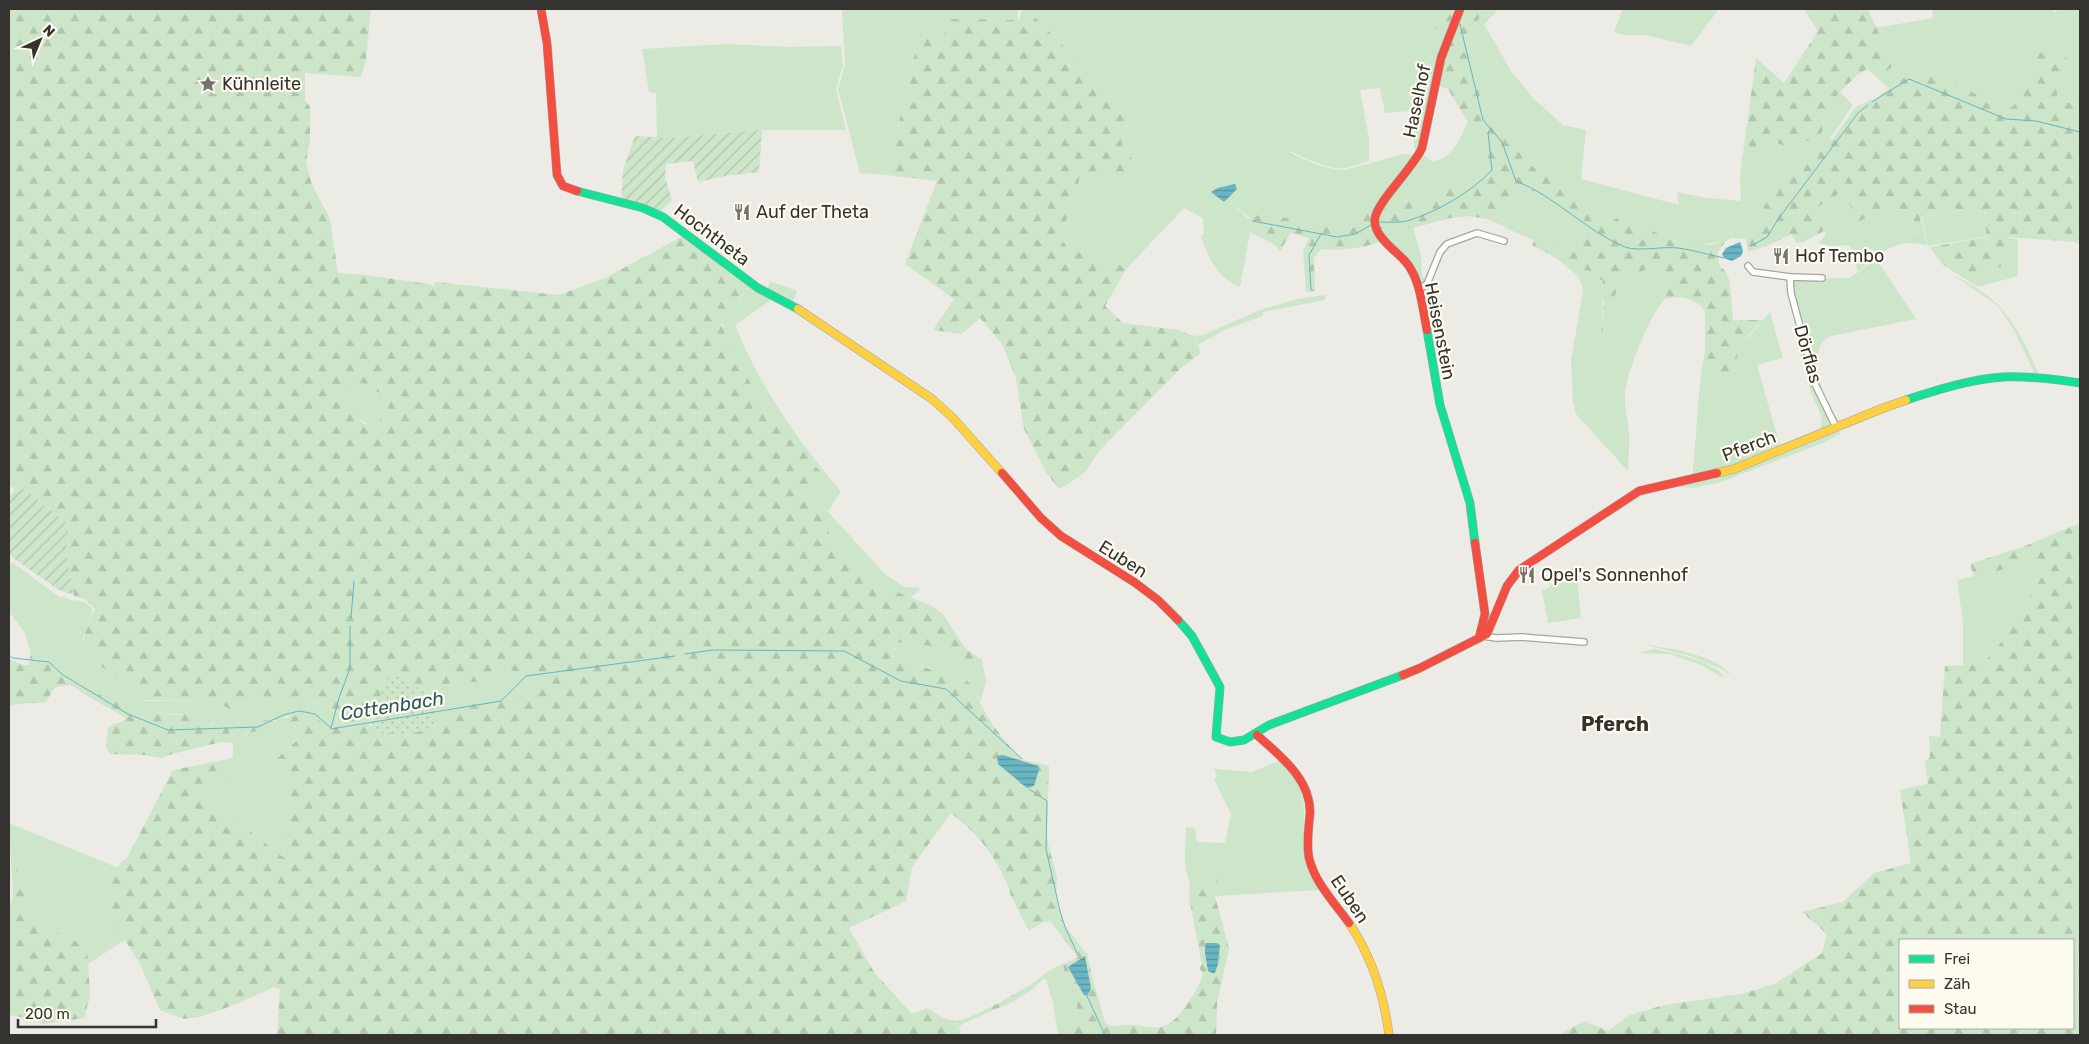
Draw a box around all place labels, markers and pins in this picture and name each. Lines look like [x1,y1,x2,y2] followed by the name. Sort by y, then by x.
[222,73,301,95] place label: Kühnleite
[198,74,218,94] place icon: Kühnleite
[756,201,869,223] place label: Auf der Theta
[732,202,752,222] restaurant icon: Auf der Theta
[1795,245,1884,267] place label: Hof Tembo
[1771,246,1791,266] restaurant icon: Hof Tembo
[1541,564,1688,586] place label: Opel's Sonnenhof
[1517,565,1537,585] restaurant icon: Opel's Sonnenhof

